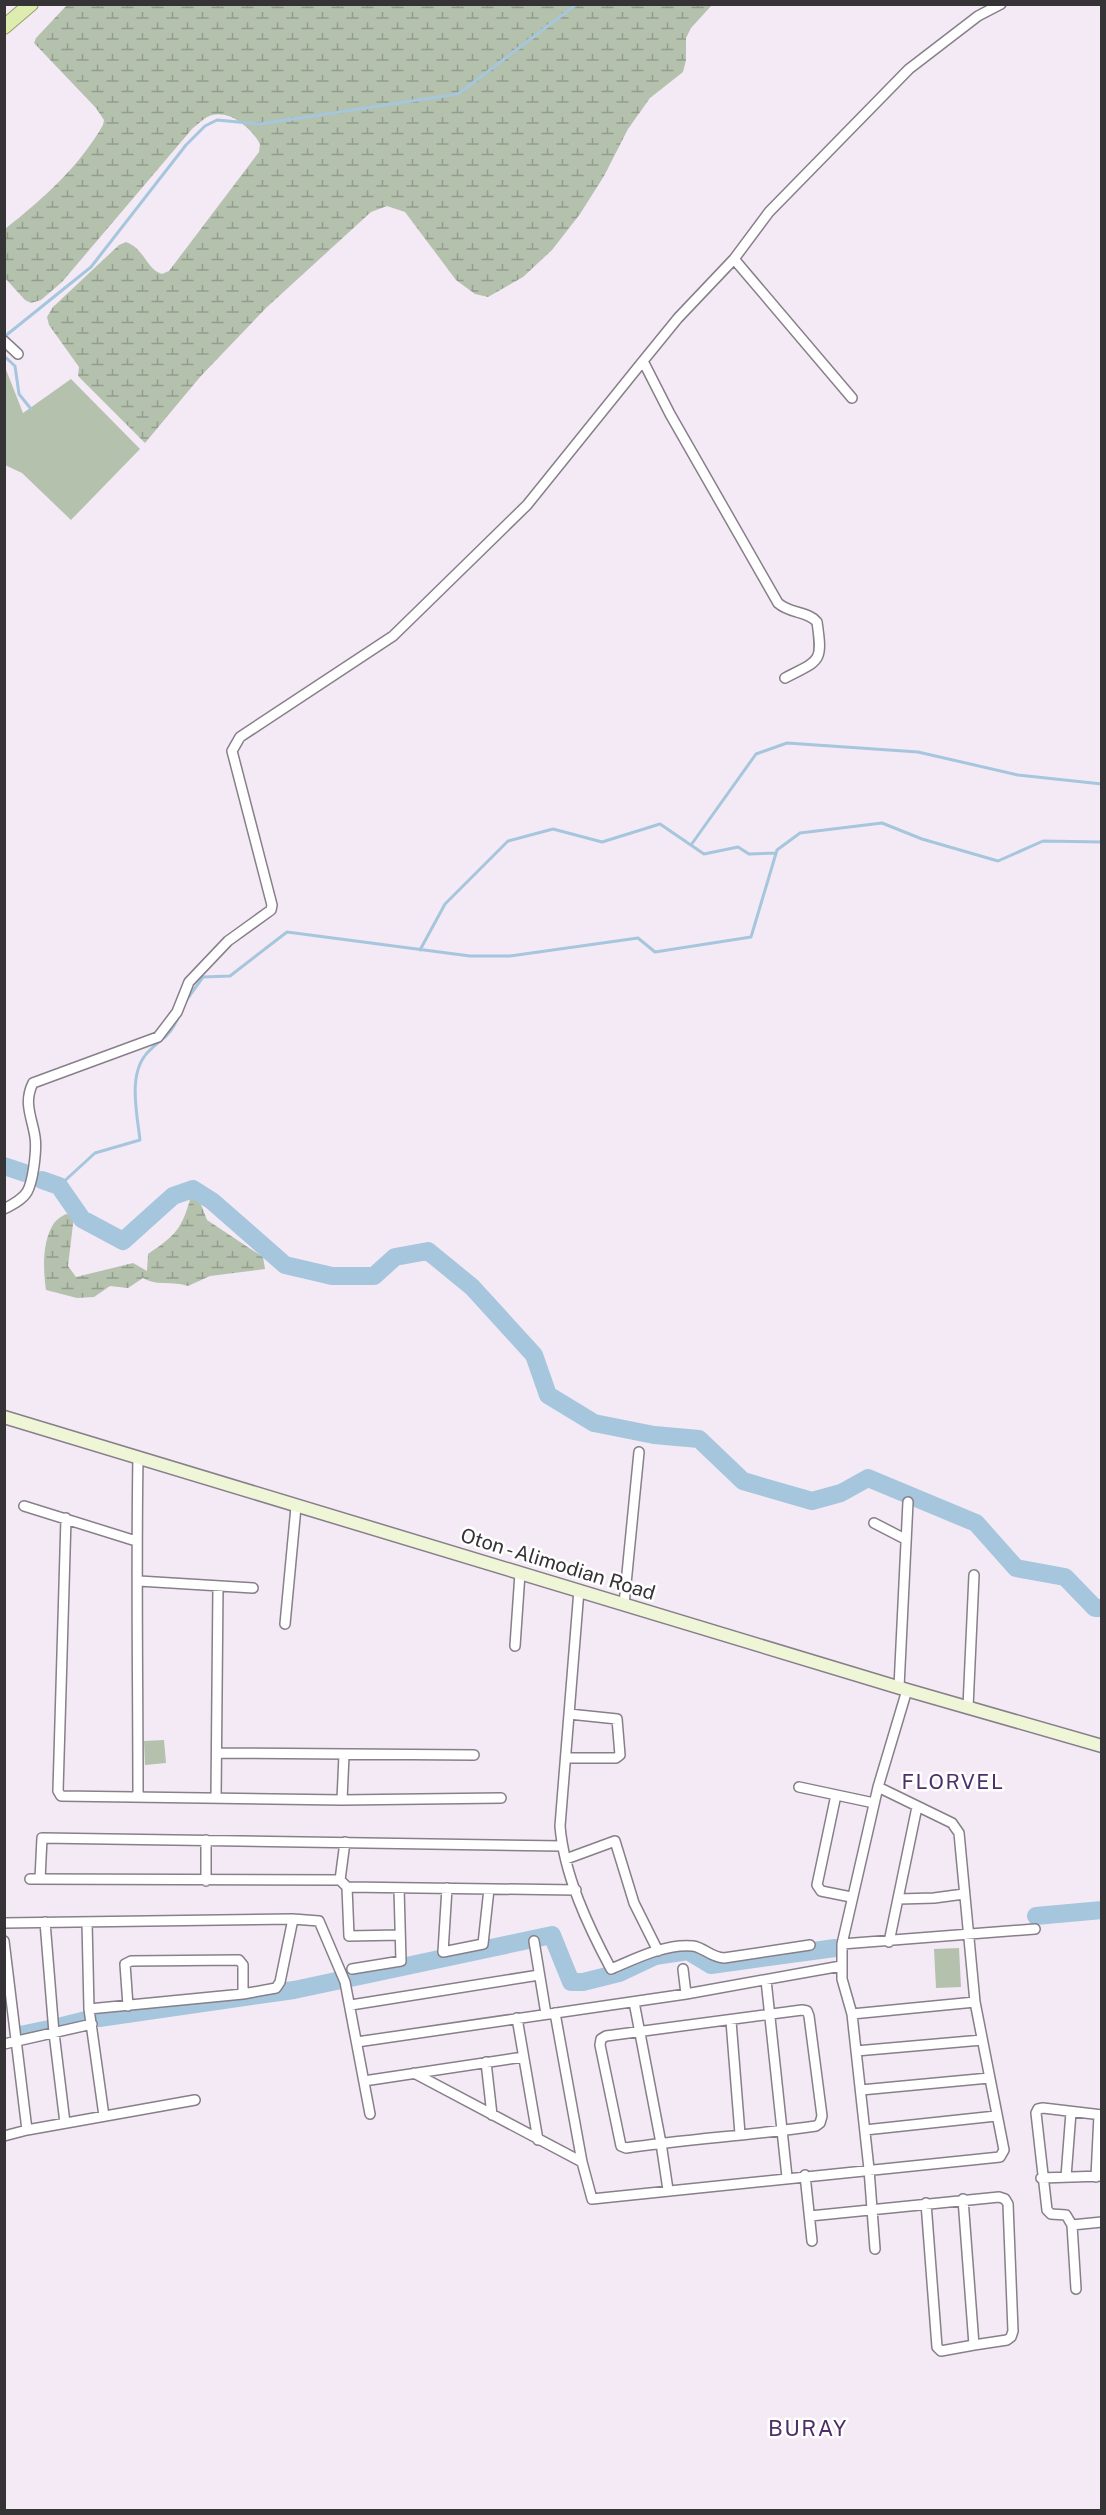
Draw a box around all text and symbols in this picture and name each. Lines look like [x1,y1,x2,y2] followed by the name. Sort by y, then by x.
[458,1523,658,1605] street label: Oton - Alimodian Road
[901,1769,1005,1794] district label: FLORVEL
[768,2415,848,2441] district label: BURAY

